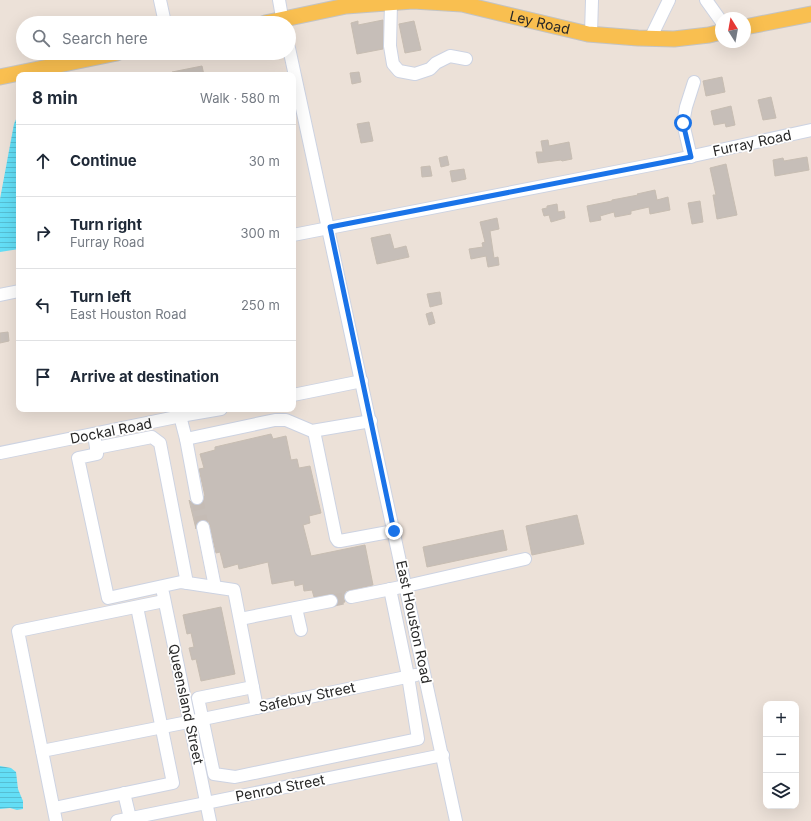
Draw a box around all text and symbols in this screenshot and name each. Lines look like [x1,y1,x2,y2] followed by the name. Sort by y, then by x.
[508,7,572,37] street label: Ley Road
[715,12,751,48] north arrow
[16,16,296,60] search box
[30,27,52,49] icon: search
[62,29,148,48] text: Search here
[32,88,78,108] text: 8 min
[200,90,280,106] text: Walk · 580 m
[674,114,692,132] route start
[711,126,793,159] street label: Furray Road
[32,150,54,172] icon: ahead
[70,151,137,170] text: Continue
[249,153,280,169] text: 30 m
[70,215,142,234] text: Turn right
[32,222,54,244] icon: right
[241,225,280,241] text: 300 m
[70,234,144,250] text: Furray Road
[70,287,131,306] text: Turn left
[32,294,54,316] icon: left
[241,297,280,313] text: 250 m
[70,306,187,322] text: East Houston Road
[32,366,54,388] icon: arrive
[70,367,219,386] text: Arrive at destination
[68,414,153,447] street label: Dockal Road
[385,522,403,540] route end
[393,559,436,685] street label: East Houston Road
[165,642,208,766] street label: Queensland Street
[257,678,357,715] street label: Safebuy Street
[763,701,799,809] map controls
[763,701,799,737] button: +
[763,737,799,773] button: −
[234,770,326,805] street label: Penrod Street
[763,773,799,809] button: layers

